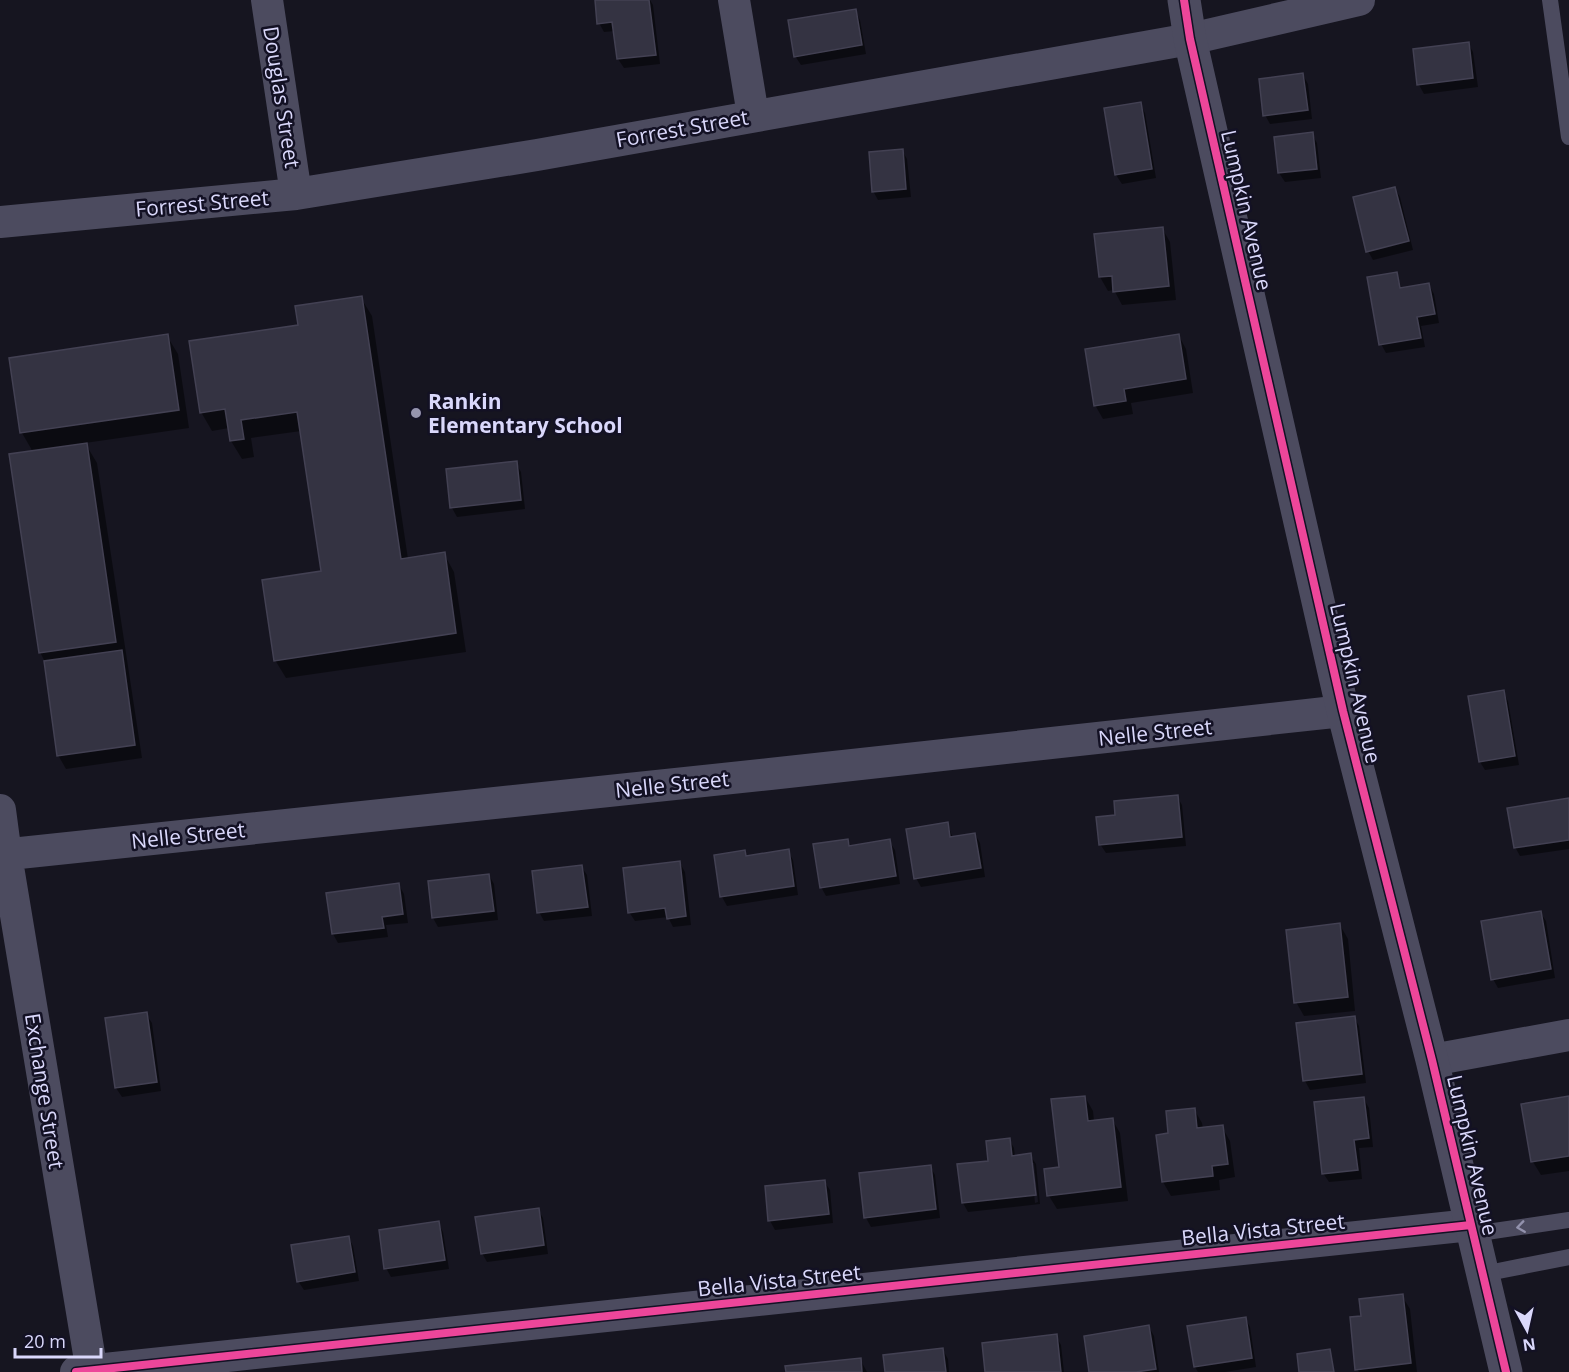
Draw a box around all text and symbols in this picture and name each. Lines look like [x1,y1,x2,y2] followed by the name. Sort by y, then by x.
[257,24,307,170] street label: Douglas Street
[614,103,750,153] street label: Forrest Street
[1215,127,1279,293] street label: Lumpkin Avenue
[134,183,270,223] street label: Forrest Street
[428,387,623,439] place label: Rankin Elementary School
[409,406,423,420] marker: Rankin Elementary School
[1324,600,1388,766] street label: Lumpkin Avenue
[1097,712,1213,752] street label: Nelle Street
[614,764,730,804] street label: Nelle Street
[130,815,246,855] street label: Nelle Street
[19,1011,71,1171] street label: Exchange Street
[1441,1072,1505,1238] street label: Lumpkin Avenue
[1180,1206,1346,1252] street label: Bella Vista Street
[1516,1221,1526,1233] one-way arrow
[696,1257,862,1303] street label: Bella Vista Street
[1497,1300,1557,1360] north arrow
[15,1321,100,1359] scale bar
[24,1329,66,1353] text: 20 m
[1521,1333,1537,1357] text: N

